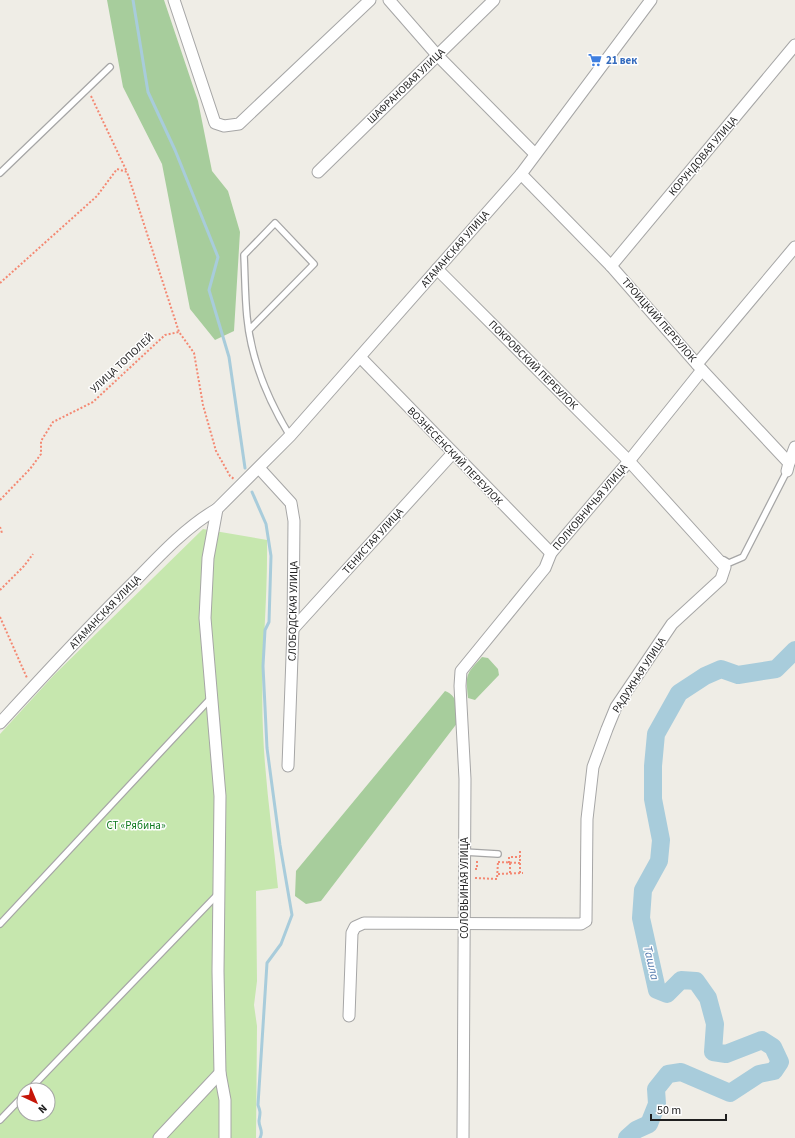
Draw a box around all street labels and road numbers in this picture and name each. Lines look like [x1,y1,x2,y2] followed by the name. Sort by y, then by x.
[364,45,448,127] street label: ШАФРАНОВАЯ УЛИЦА
[665,113,741,199] street label: КОРУНДОВАЯ УЛИЦА
[417,207,493,291] street label: АТАМАНСКАЯ УЛИЦА
[618,275,700,366] street label: ТРОИЦКИЙ ПЕРЕУЛОК
[485,317,581,413] street label: ПОКРОВСКИЙ ПЕРЕУЛОК
[87,330,157,396] street label: УЛИЦА ТОПОЛЕЙ
[404,404,506,509] street label: ВОЗНЕСЕНСКИЙ ПЕРЕУЛОК
[549,460,631,554] street label: ПОЛКОВНИЧЬЯ УЛИЦА
[339,505,407,577] street label: ТЕНИСТАЯ УЛИЦА
[285,561,301,661] street label: СЛОБОДСКАЯ УЛИЦА
[66,572,144,652] street label: АТАМАНСКАЯ УЛИЦА
[609,634,669,716] street label: РАДУЖНАЯ УЛИЦА
[457,837,472,939] street label: СОЛОВЬИНАЯ УЛИЦА

